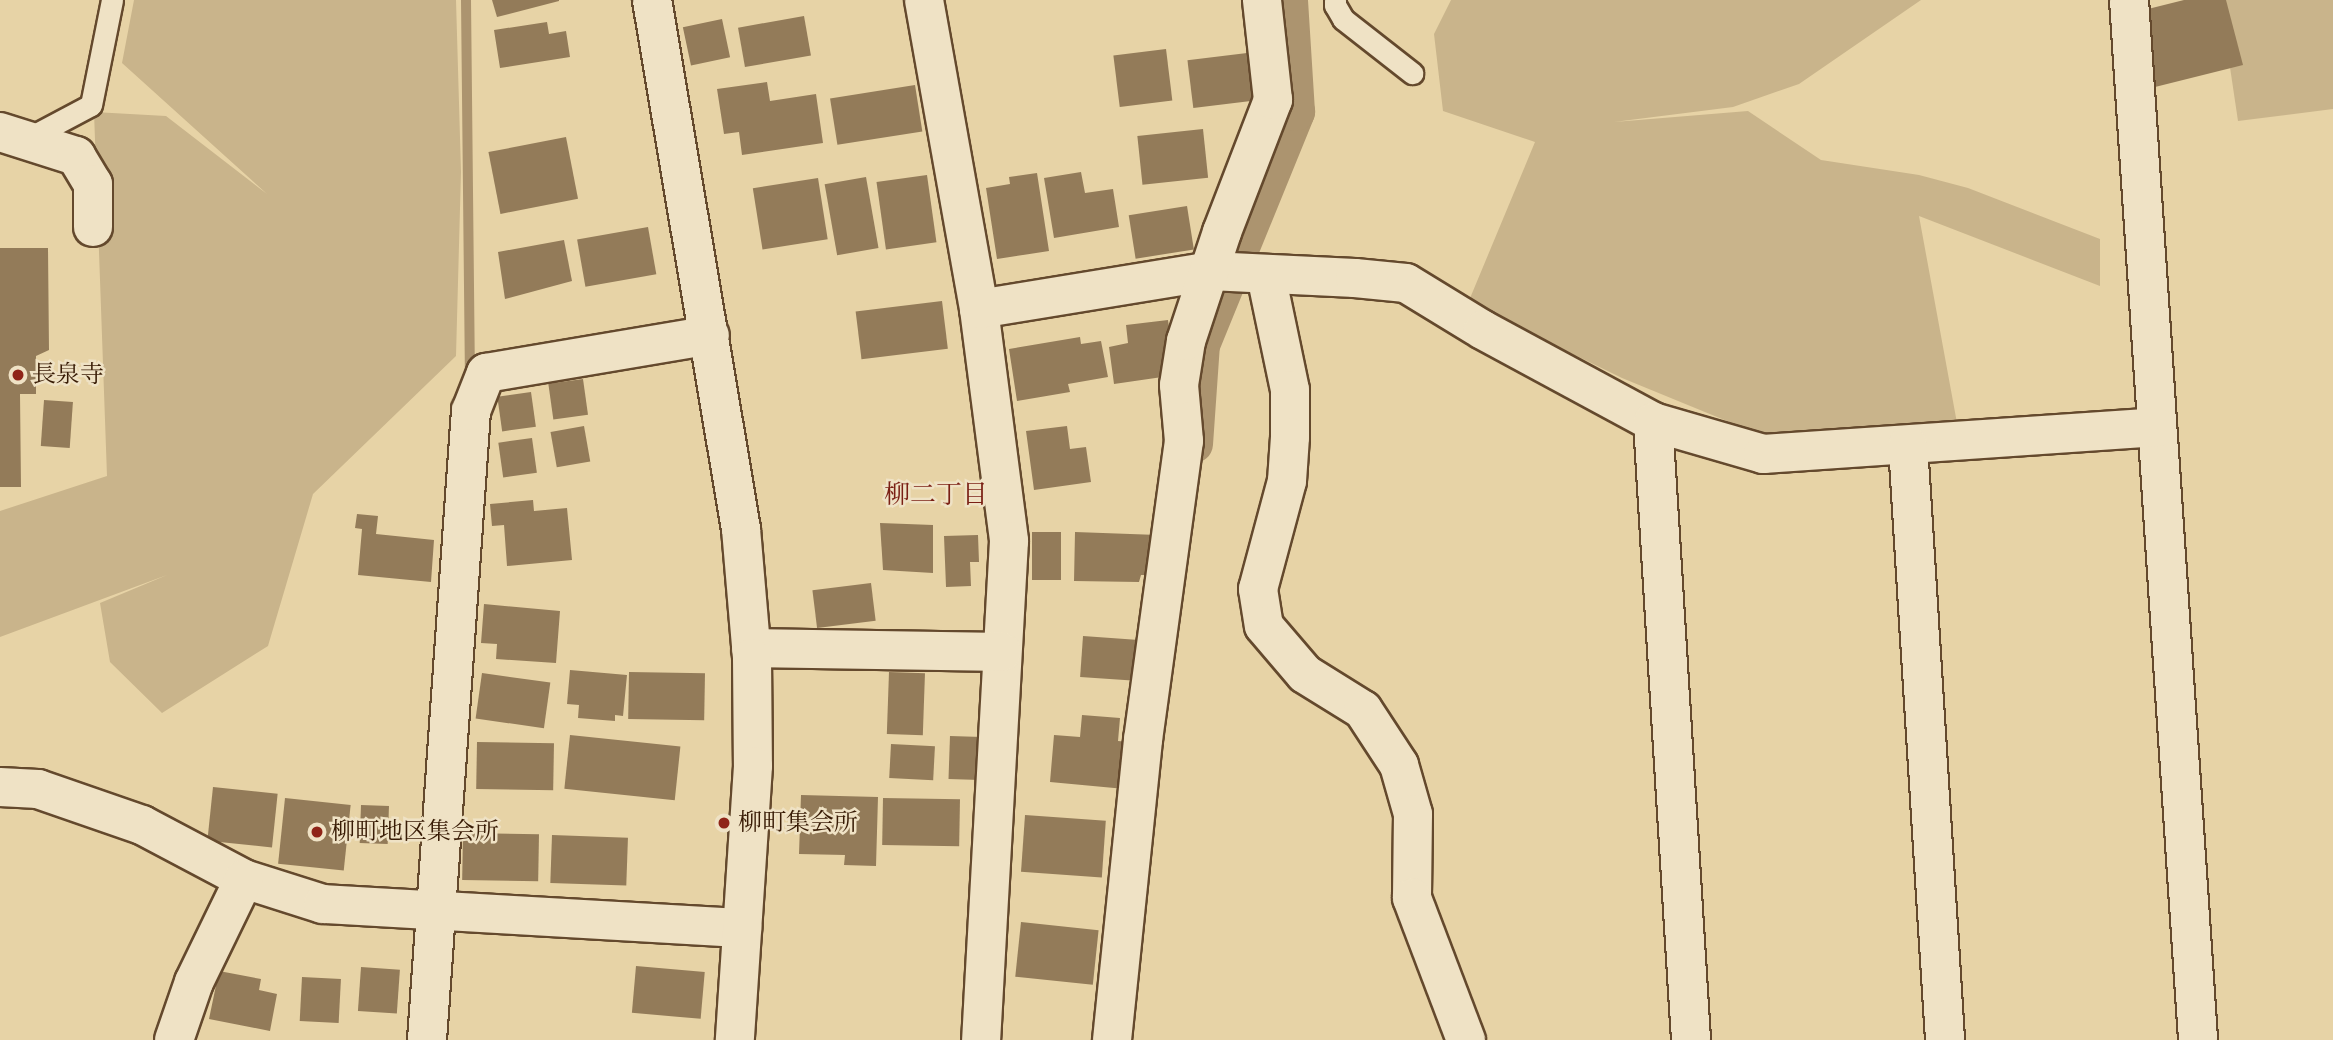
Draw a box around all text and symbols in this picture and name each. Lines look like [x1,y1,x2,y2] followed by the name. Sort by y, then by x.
[32,361,104,389] place label: 長泉寺
[10,367,26,383] marker: 長泉寺
[884,479,988,511] district label: 柳二丁目
[738,809,858,837] place label: 柳町集会所
[716,815,732,831] marker: 柳町集会所
[331,818,499,846] place label: 柳町地区集会所
[309,824,325,840] marker: 柳町地区集会所

